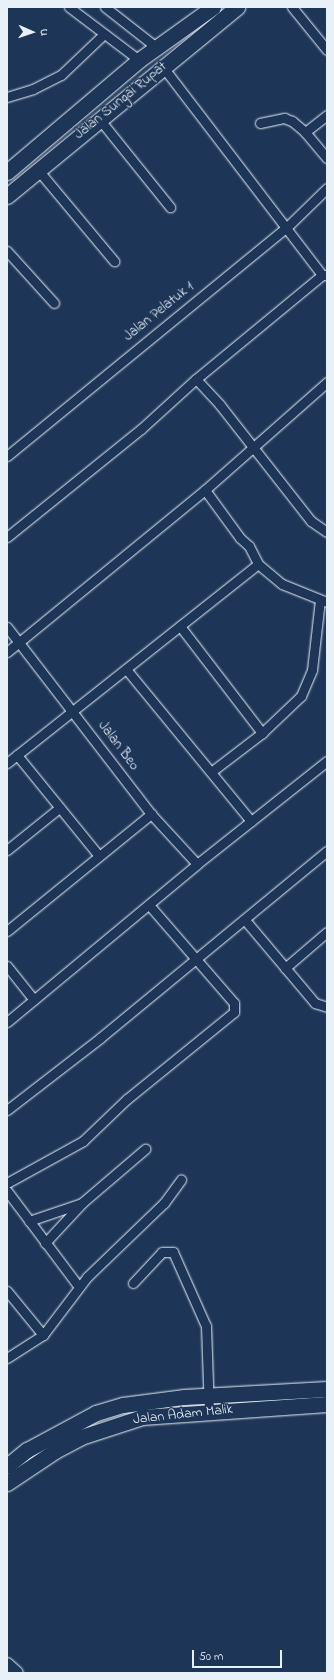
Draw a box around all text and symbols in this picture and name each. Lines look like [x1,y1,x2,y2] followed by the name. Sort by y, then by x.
[12,12,52,52] north arrow
[36,29,52,36] text: U
[71,59,171,143] street label: Jalan Sungai Rupat
[121,279,197,345] street label: Jalan Pelatuk 1
[94,718,142,774] street label: Jalan Beo
[132,1401,234,1429] street label: Jalan Adam Malik
[194,1642,284,1668] scale bar
[199,1648,223,1666] text: 50 m

